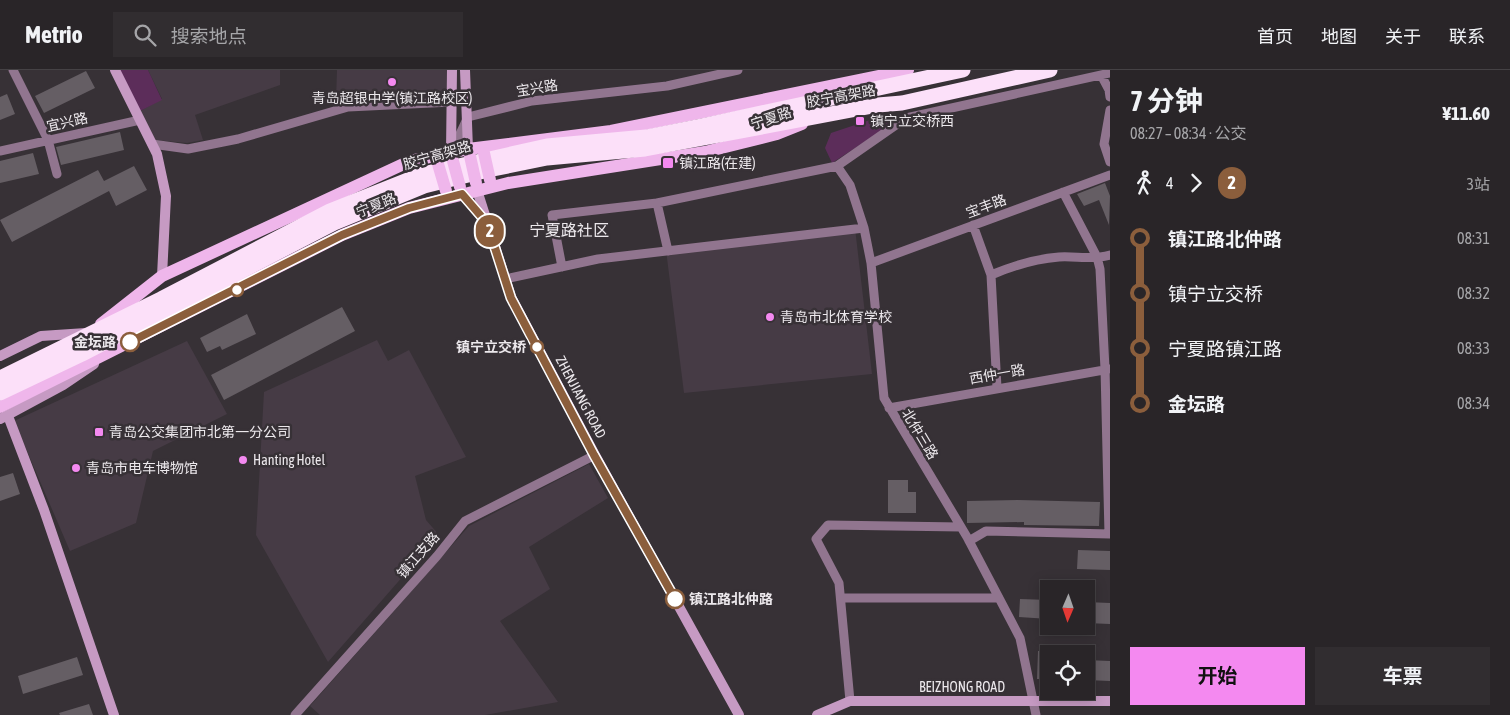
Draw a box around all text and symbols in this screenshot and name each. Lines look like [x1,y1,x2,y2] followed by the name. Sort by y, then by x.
[113,12,463,57] search box
[25,21,83,48] text: Metrio
[131,21,159,49] icon: search
[171,25,247,47] text: 搜索地点
[1257,26,1293,47] text: 首页
[1321,26,1357,47] text: 地图
[1385,26,1421,47] text: 关于
[1449,26,1485,47] text: 联系
[386,76,398,88] marker: 青岛超银中学(镇江路校区)
[515,77,559,99] street label: 宝兴路
[805,82,877,110] street label: 胶宁高架路
[1130,85,1203,117] text: 7 分钟
[312,90,472,106] place label: 青岛超银中学(镇江路校区)
[1442,102,1490,124] text: ¥11.60
[749,104,793,132] street label: 宁夏路
[45,109,89,135] street label: 宜兴路
[870,113,954,129] place label: 镇宁立交桥西
[854,115,866,127] marker: 镇宁立交桥西
[1130,124,1246,142] text: 08:27 – 08:34 · 公交
[401,138,473,172] street label: 胶宁高架路
[679,155,756,171] place label: 镇江路(在建)
[661,156,675,170] marker: 镇江路(在建)
[1130,169,1158,197] icon: walk
[1182,169,1210,197] icon: forward
[1228,172,1236,193] text: 2
[1166,174,1174,192] text: 4
[1466,175,1490,193] text: 3站
[354,190,398,220] street label: 宁夏路
[964,191,1008,221] street label: 宝丰路
[474,215,506,247] line badge: 2
[486,220,494,241] text: 2
[529,221,609,239] district label: 宁夏路社区
[1168,228,1282,250] text: 镇江路北仲路
[1457,229,1490,247] text: 08:31
[230,283,244,297] unlabelled marker
[1168,283,1263,305] text: 镇宁立交桥
[1457,284,1490,302] text: 08:32
[780,309,892,325] place label: 青岛市北体育学校
[764,311,776,323] marker: 青岛市北体育学校
[120,332,140,352] marker: 金坛路
[74,334,116,350] place label: 金坛路
[1168,338,1282,360] text: 宁夏路镇江路
[456,339,526,355] place label: 镇宁立交桥
[1457,339,1490,357] text: 08:33
[530,340,544,354] marker: 镇宁立交桥
[553,353,609,441] street label: ZHENJIANG ROAD
[968,361,1026,387] street label: 西仲一路
[1168,393,1225,415] text: 金坛路
[1457,394,1490,412] text: 08:34
[899,406,941,462] street label: 北仲三路
[109,424,291,440] place label: 青岛公交集团市北第一分公司
[93,426,105,438] marker: 青岛公交集团市北第一分公司
[253,452,325,468] place label: Hanting Hotel
[237,454,249,466] marker: Hanting Hotel
[86,460,198,476] place label: 青岛市电车博物馆
[70,462,82,474] marker: 青岛市电车博物馆
[394,529,442,581] street label: 镇江支路
[1040,580,1095,635] north arrow
[1040,580,1095,700] map controls
[665,589,685,609] marker: 镇江路北仲路
[689,591,773,607] place label: 镇江路北仲路
[1040,645,1095,700] button: locate
[1130,647,1305,705] button: 开始
[1315,647,1490,705] button: 车票
[919,679,1005,695] street label: BEIZHONG ROAD

